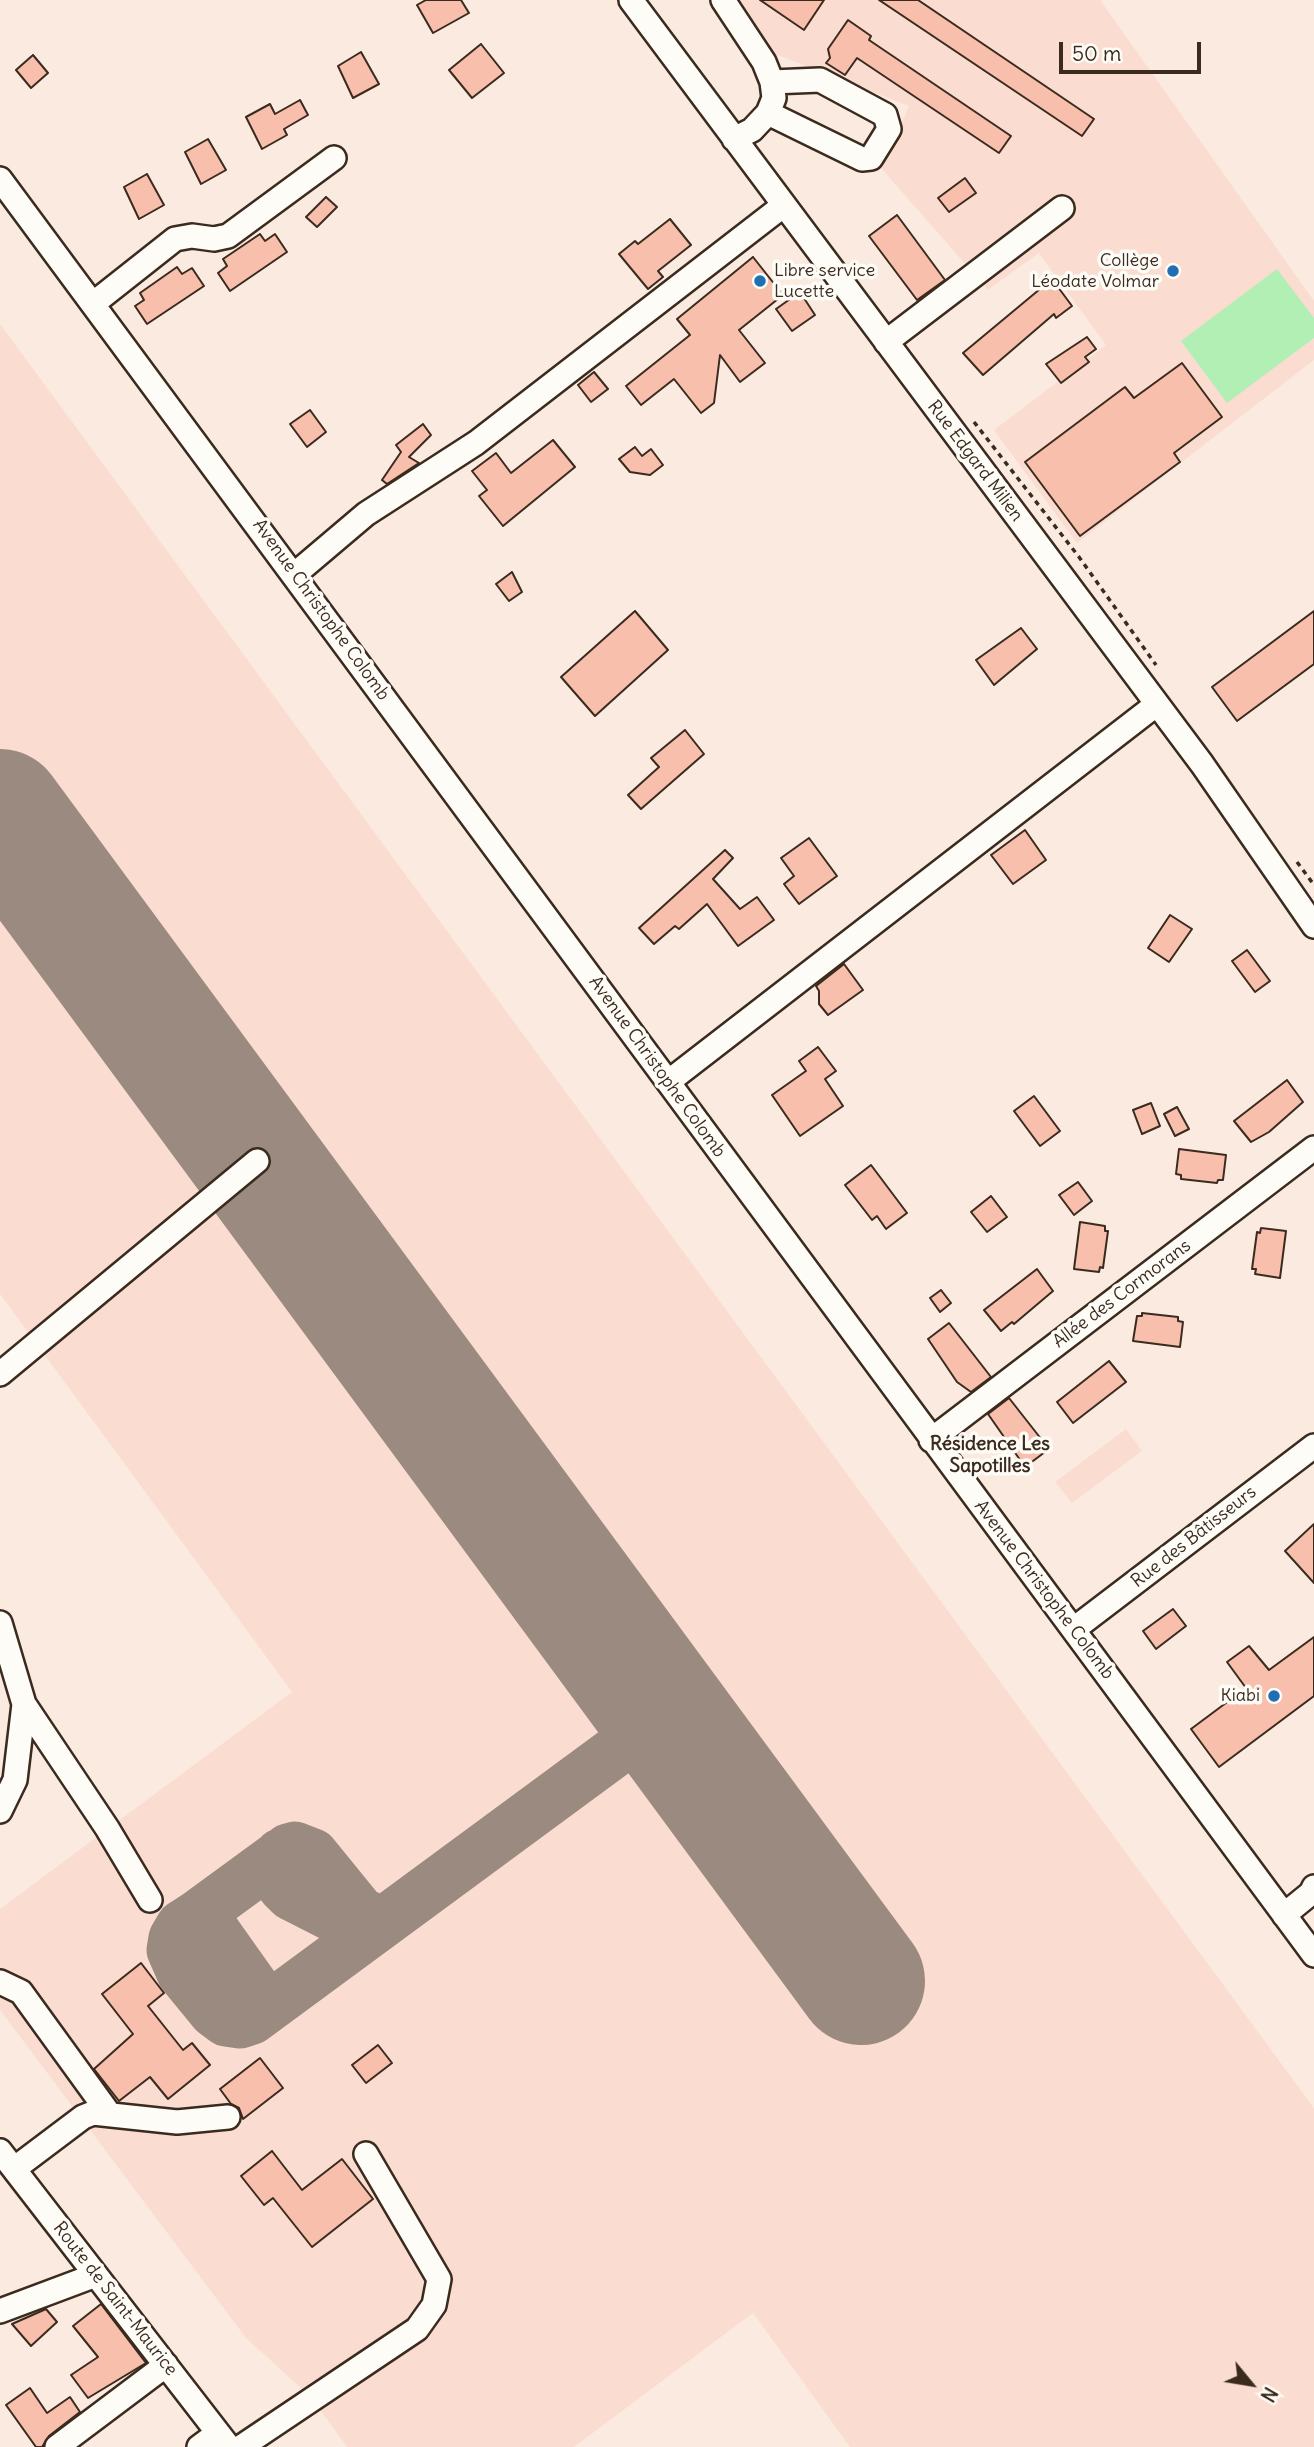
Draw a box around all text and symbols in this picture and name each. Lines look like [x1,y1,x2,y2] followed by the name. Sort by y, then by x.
[1062,28,1204,72] scale bar
[1072,40,1121,67] text: 50 m
[1031,250,1159,292] place label: Collège Léodate Volmar
[774,260,875,302] place label: Libre service Lucette
[1165,263,1181,279] marker: Collège Léodate Volmar
[752,273,768,289] marker: Libre service Lucette
[923,396,1027,526] street label: Rue Edgard Milien
[248,515,394,705] street label: Avenue Christophe Colomb
[584,972,730,1162] street label: Avenue Christophe Colomb
[1049,1235,1195,1353] street label: Allée des Cormorans
[930,1434,1050,1478] district label: Résidence Les Sapotilles
[1127,1481,1261,1593] street label: Rue des Bâtisseurs
[970,1496,1118,1684] street label: Avenue Christophe Colomb
[1221,1685,1260,1707] place label: Kiabi
[1266,1688,1282,1704] marker: Kiabi
[48,2218,182,2380] street label: Route de Saint-Maurice
[1216,2349,1286,2419] north arrow
[1256,2383,1283,2406] text: N

